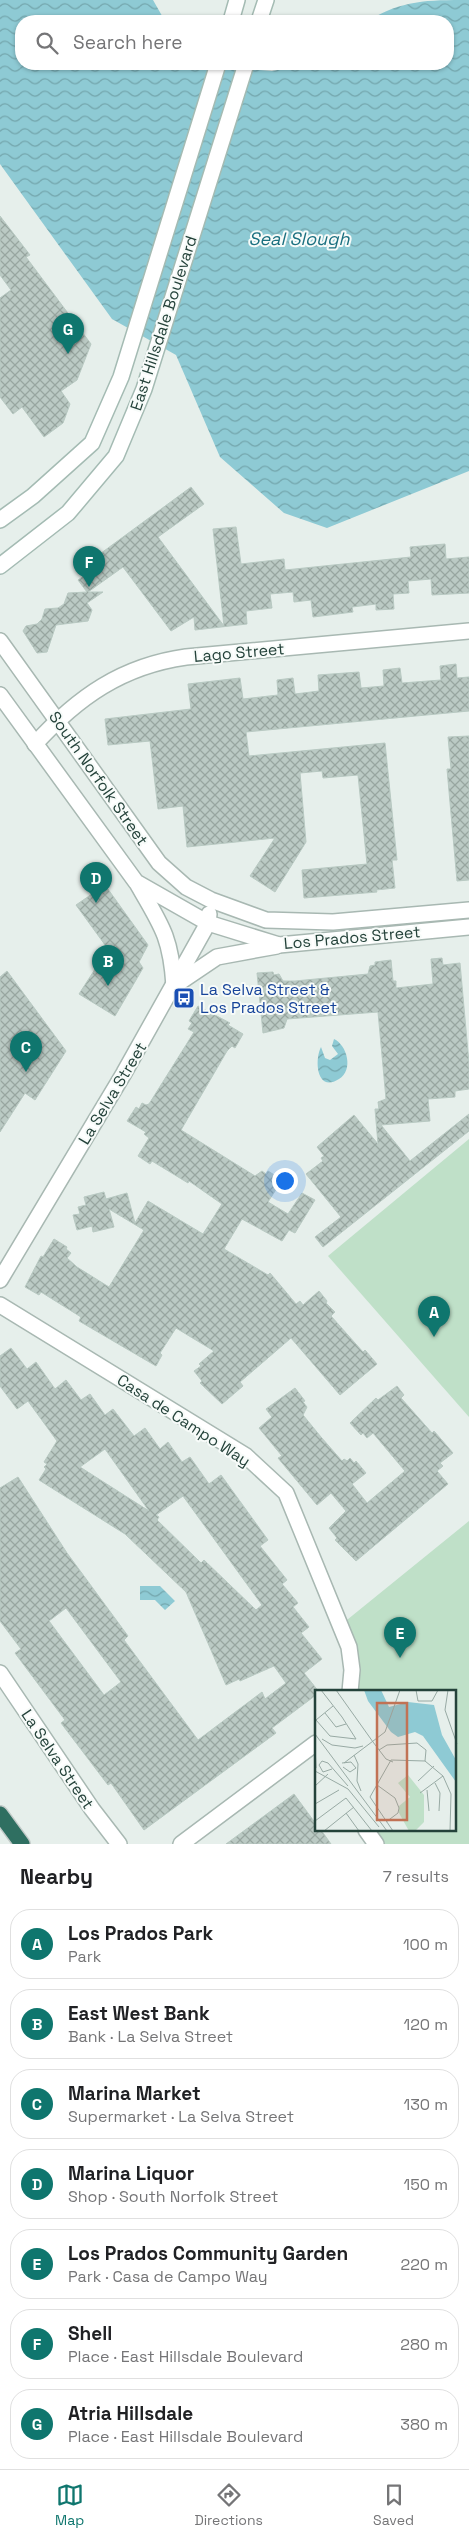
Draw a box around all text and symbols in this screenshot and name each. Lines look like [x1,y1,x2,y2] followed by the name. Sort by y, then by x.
[15,15,454,70] search box
[33,29,61,57] icon: search
[73,30,183,55] text: Search here
[248,227,351,250] water label: Seal Slough
[125,233,202,413] street label: East Hillsdale Boulevard
[52,313,84,354] pin: G
[73,546,105,587] pin: F
[193,638,285,667] street label: Lago Street
[44,707,153,850] street label: South Norfolk Street
[80,862,112,903] pin: D
[283,921,421,954] street label: Los Prados Street
[92,945,124,986] pin: B
[200,979,337,1018] place label: La Selva Street & Los Prados Street
[172,986,196,1010] bus stop icon: La Selva Street & Los Prados Street
[10,1031,42,1072] pin: C
[74,1038,151,1148] street label: La Selva Street
[272,1168,298,1194] your location
[418,1296,450,1337] pin: A
[113,1369,254,1471] street label: Casa de Campo Way
[384,1617,416,1658] pin: E
[315,1690,456,1832] inset map
[16,1705,99,1813] street label: La Selva Street
[20,1863,93,1890] text: Nearby
[383,1866,449,1887] text: 7 results
[68,1921,213,1946] text: Los Prados Park
[32,1934,42,1955] text: A
[403,1934,448,1955] text: 100 m
[68,1946,101,1967] text: Park
[68,2001,210,2026] text: East West Bank
[32,2014,42,2035] text: B
[404,2014,448,2035] text: 120 m
[68,2026,233,2047] text: Bank · La Selva Street
[68,2081,201,2106] text: Marina Market
[32,2094,42,2115] text: C
[404,2094,448,2115] text: 130 m
[68,2106,294,2127] text: Supermarket · La Selva Street
[68,2161,194,2186] text: Marina Liquor
[32,2174,42,2195] text: D
[404,2174,448,2195] text: 150 m
[68,2186,278,2207] text: Shop · South Norfolk Street
[68,2241,348,2266] text: Los Prados Community Garden
[33,2254,41,2275] text: E
[401,2254,448,2275] text: 220 m
[68,2266,268,2287] text: Park · Casa de Campo Way
[68,2321,112,2346] text: Shell
[33,2334,41,2355] text: F
[400,2334,448,2355] text: 280 m
[68,2346,303,2367] text: Place · East Hillsdale Boulevard
[68,2401,193,2426] text: Atria Hillsdale
[32,2414,42,2435] text: G
[400,2414,448,2435] text: 380 m
[68,2426,303,2447] text: Place · East Hillsdale Boulevard
[55,2481,84,2529] tab: Map
[194,2481,263,2529] tab: Directions
[373,2481,414,2529] tab: Saved

